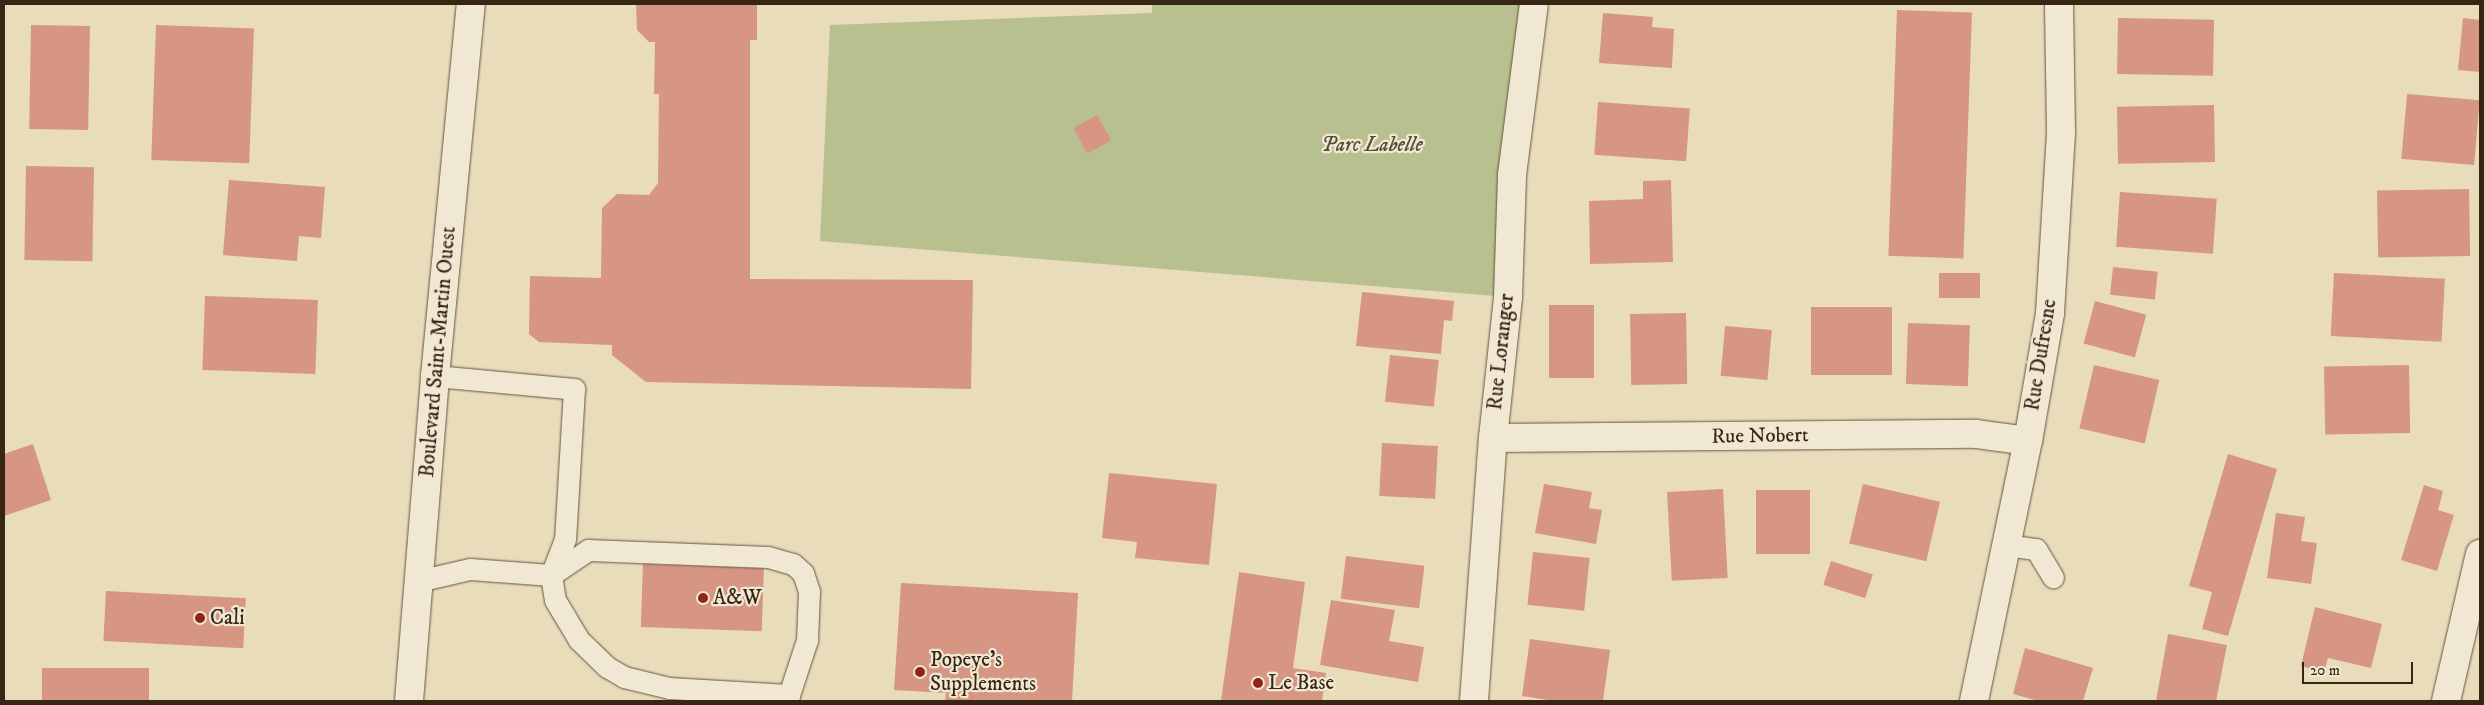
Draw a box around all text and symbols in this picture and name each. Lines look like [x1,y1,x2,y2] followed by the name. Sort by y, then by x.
[1321,132,1423,158] park label: Parc Labelle
[414,225,462,479] street label: Boulevard Saint-Martin Ouest
[1482,292,1520,412] street label: Rue Loranger
[2020,297,2062,413] street label: Rue Dufresne
[1711,423,1809,449] street label: Rue Nobert
[713,585,762,611] place label: A&W
[697,592,709,604] marker: A&W
[210,605,245,631] place label: Cali
[194,612,206,624] marker: Cali
[930,647,1036,697] place label: Popeye's Supplements
[2304,652,2415,684] scale bar
[2310,661,2340,680] text: 20 m
[914,666,926,678] marker: Popeye's Supplements
[1268,670,1334,696] place label: Le Base
[1252,677,1264,689] marker: Le Base

